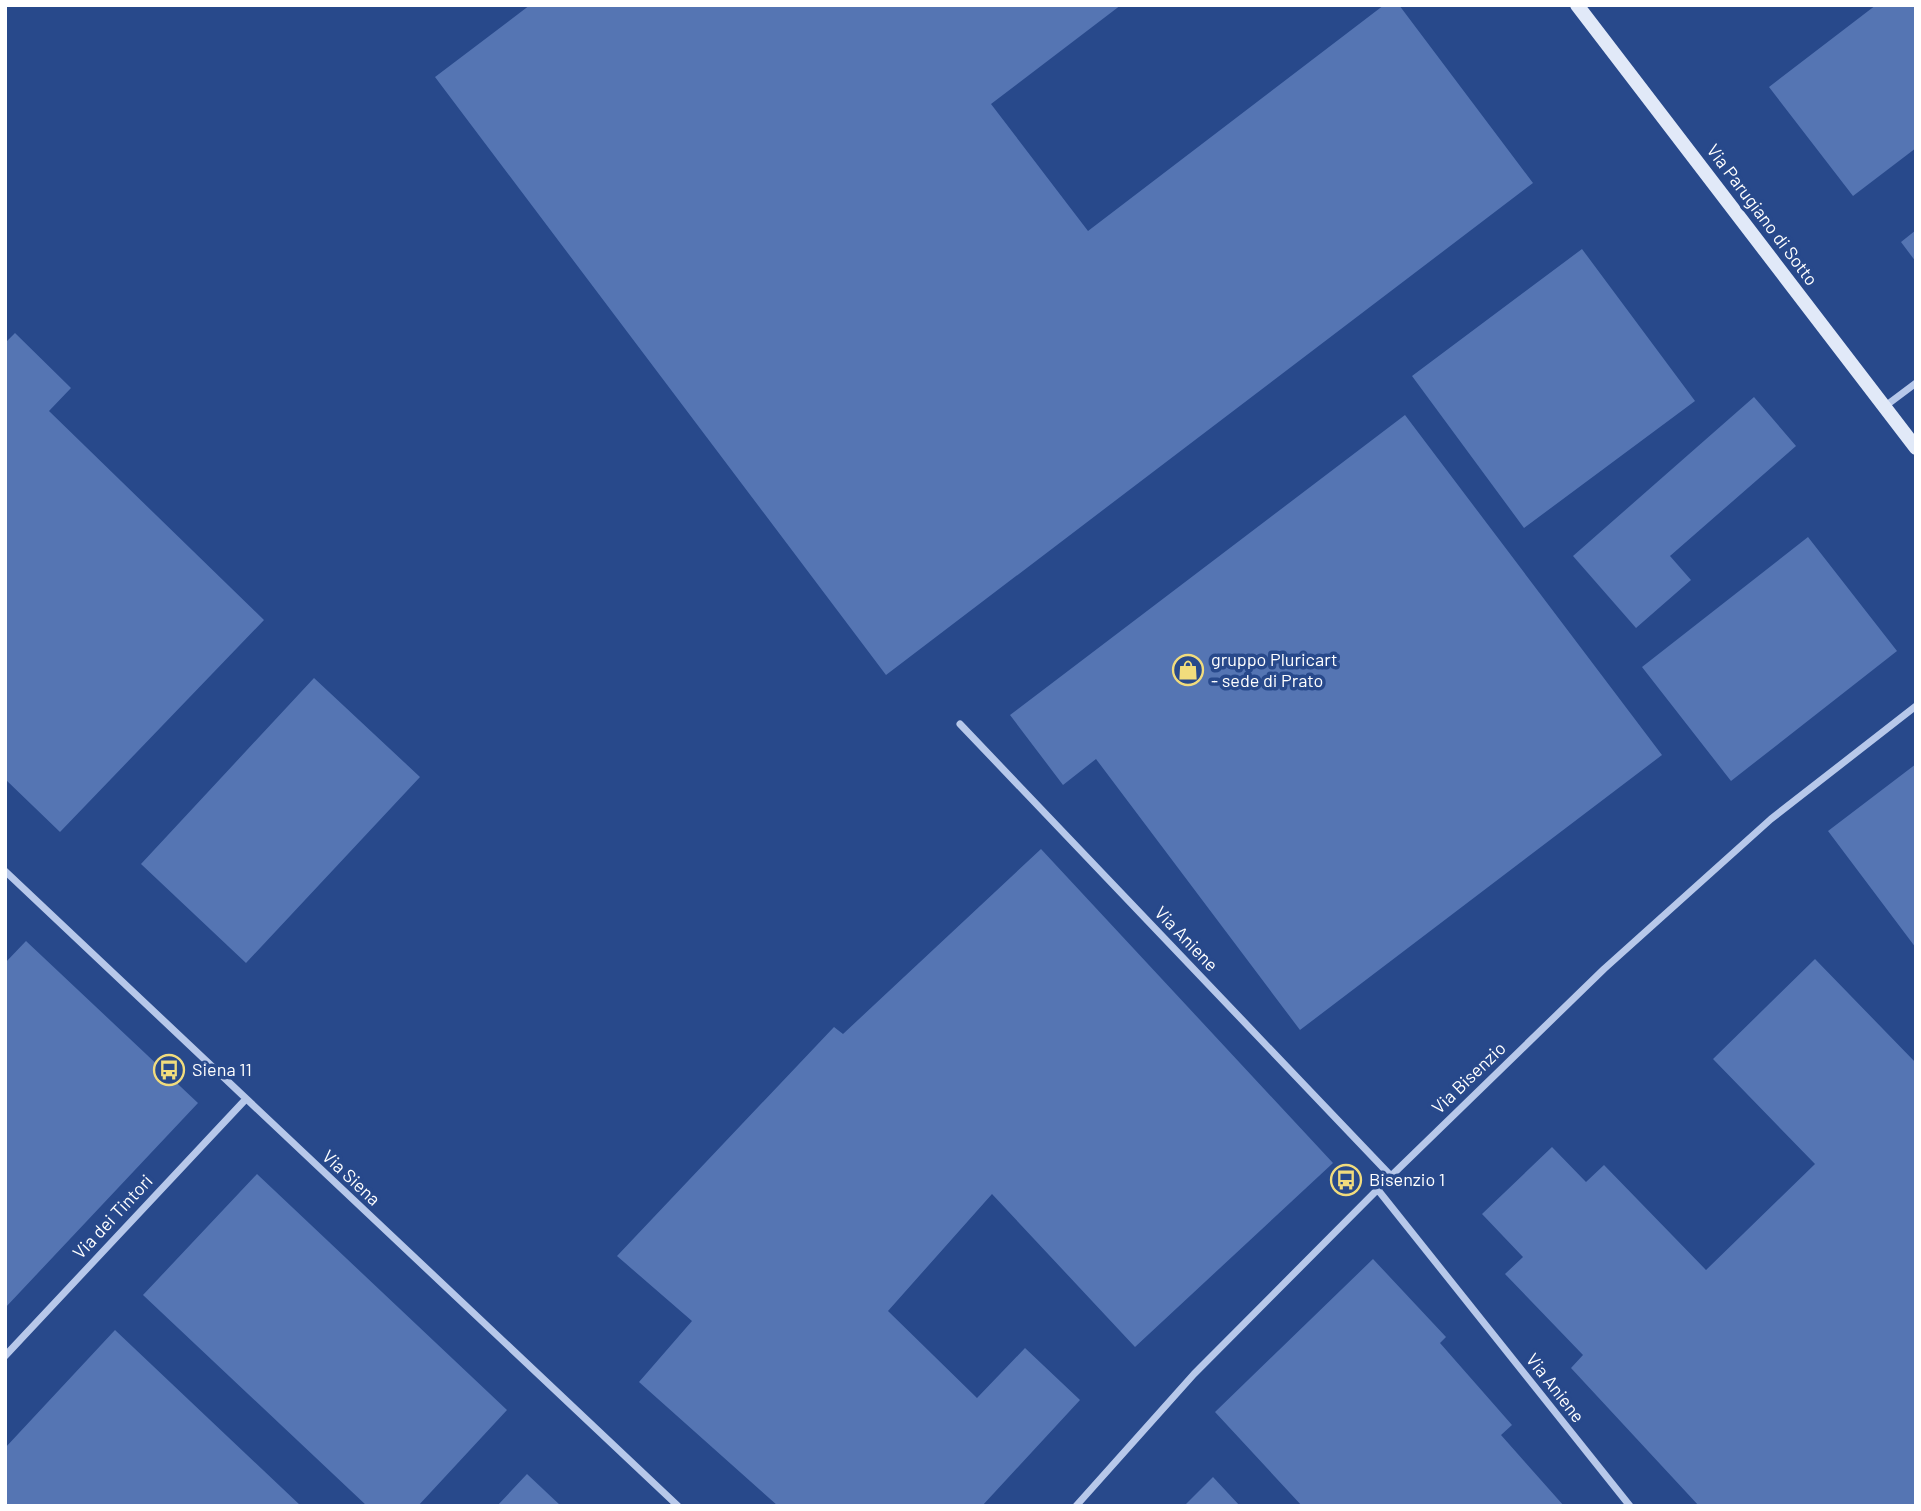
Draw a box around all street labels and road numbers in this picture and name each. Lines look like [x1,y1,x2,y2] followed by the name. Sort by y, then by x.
[1702,139,1823,289] street label: Via Parugiano di Sotto
[1150,901,1223,975] street label: Via Aniene
[1427,1037,1510,1118] street label: Via Bisenzio
[318,1145,385,1210] street label: Via Siena
[68,1170,157,1263] street label: Via dei Tintori
[1522,1348,1590,1426] street label: Via Aniene

